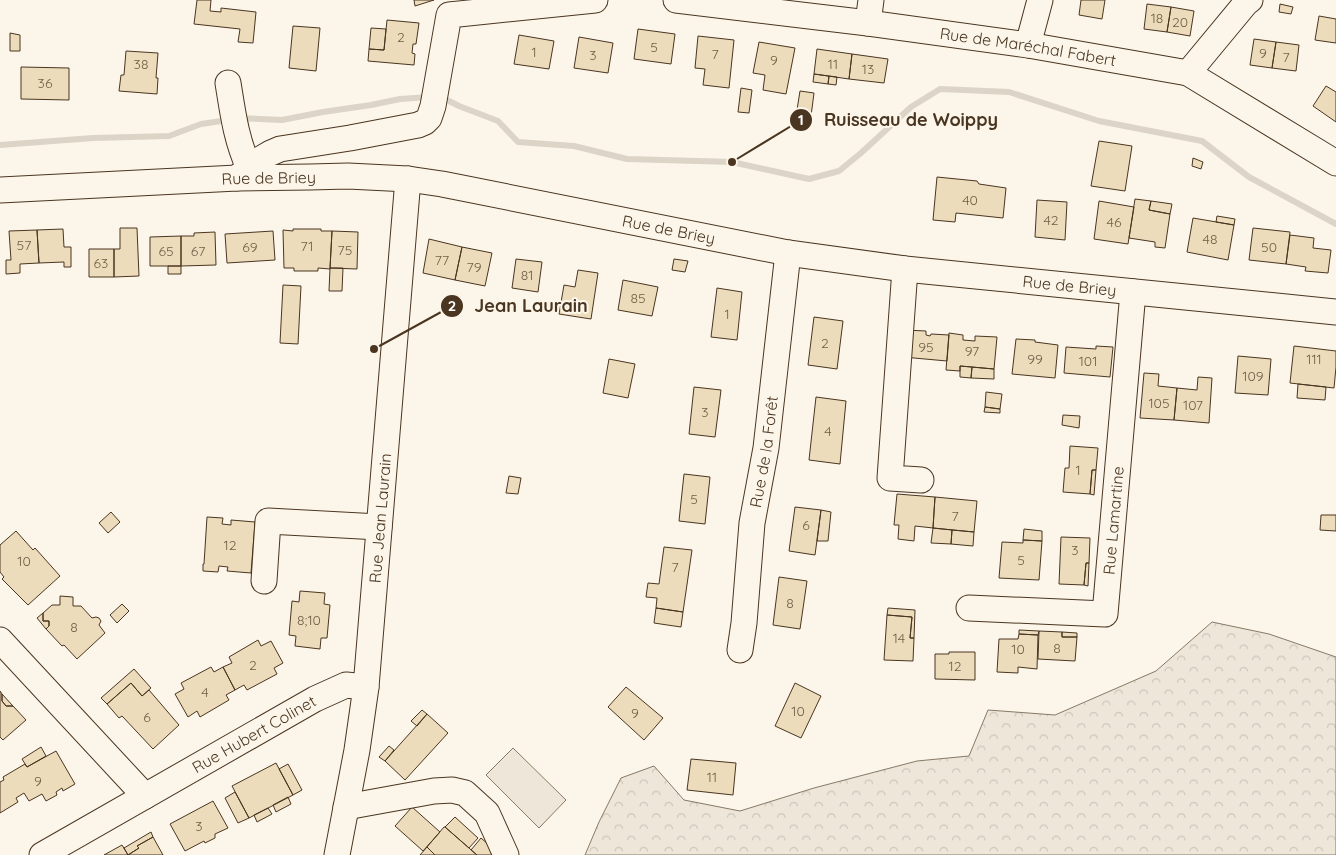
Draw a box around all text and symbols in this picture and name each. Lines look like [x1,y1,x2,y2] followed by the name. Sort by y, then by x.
[1151,9,1163,27] house number: 18
[1172,13,1188,31] house number: 20
[939,23,1118,70] street label: Rue de Maréchal Fabert
[397,28,405,46] house number: 2
[650,38,658,56] house number: 5
[531,43,537,61] house number: 1
[1259,44,1267,62] house number: 9
[711,45,719,63] house number: 7
[589,46,597,64] house number: 3
[1282,48,1290,66] house number: 7
[770,51,778,69] house number: 9
[134,55,148,73] house number: 38
[828,55,838,73] house number: 11
[862,60,874,78] house number: 13
[38,74,53,92] house number: 36
[789,104,1008,137] callout: Ruisseau de Woippy
[824,108,998,131] text: Ruisseau de Woippy
[798,110,804,129] text: 1
[221,167,316,189] street label: Rue de Briey
[962,191,978,209] house number: 40
[621,210,717,248] street label: Rue de Briey
[1043,211,1059,229] house number: 42
[1107,213,1122,231] house number: 46
[1203,230,1217,248] house number: 48
[17,236,31,254] house number: 57
[300,237,314,255] house number: 71
[242,238,258,256] house number: 69
[1261,238,1277,256] house number: 50
[338,241,352,259] house number: 75
[158,242,174,260] house number: 65
[191,242,205,260] house number: 67
[435,251,449,269] house number: 77
[94,254,108,272] house number: 63
[467,258,482,276] house number: 79
[521,266,533,284] house number: 81
[1022,271,1117,300] street label: Rue de Briey
[630,289,646,307] house number: 85
[439,290,598,323] callout: Jean Laurain
[474,294,588,317] text: Jean Laurain
[448,296,456,315] text: 2
[724,305,730,323] house number: 1
[821,334,829,352] house number: 2
[918,338,934,356] house number: 95
[965,342,979,360] house number: 97
[1027,350,1043,368] house number: 99
[1306,350,1322,368] house number: 111
[1079,352,1097,370] house number: 101
[1242,367,1264,385] house number: 109
[1148,394,1170,412] house number: 105
[745,395,782,509] street label: Rue de la Forêt
[1183,396,1203,414] house number: 107
[701,403,709,421] house number: 3
[824,422,832,440] house number: 4
[365,452,395,584] street label: Rue Jean Laurain
[1075,461,1081,479] house number: 1
[1098,465,1128,576] street label: Rue Lamartine
[690,490,698,508] house number: 5
[951,507,959,525] house number: 7
[802,516,810,534] house number: 6
[224,536,237,554] house number: 12
[1071,541,1079,559] house number: 3
[1017,551,1025,569] house number: 5
[17,552,31,570] house number: 10
[671,558,679,576] house number: 7
[786,594,794,612] house number: 8
[297,611,321,629] house number: 8;10
[70,618,78,636] house number: 8
[893,629,905,647] house number: 14
[1053,639,1061,657] house number: 8
[1011,640,1025,658] house number: 10
[249,656,257,674] house number: 2
[949,657,962,675] house number: 12
[201,683,209,701] house number: 4
[188,691,319,777] street label: Rue Hubert Colinet
[791,702,805,720] house number: 10
[631,704,639,722] house number: 9
[143,708,151,726] house number: 6
[707,768,717,786] house number: 11
[34,772,42,790] house number: 9
[195,817,203,835] house number: 3

